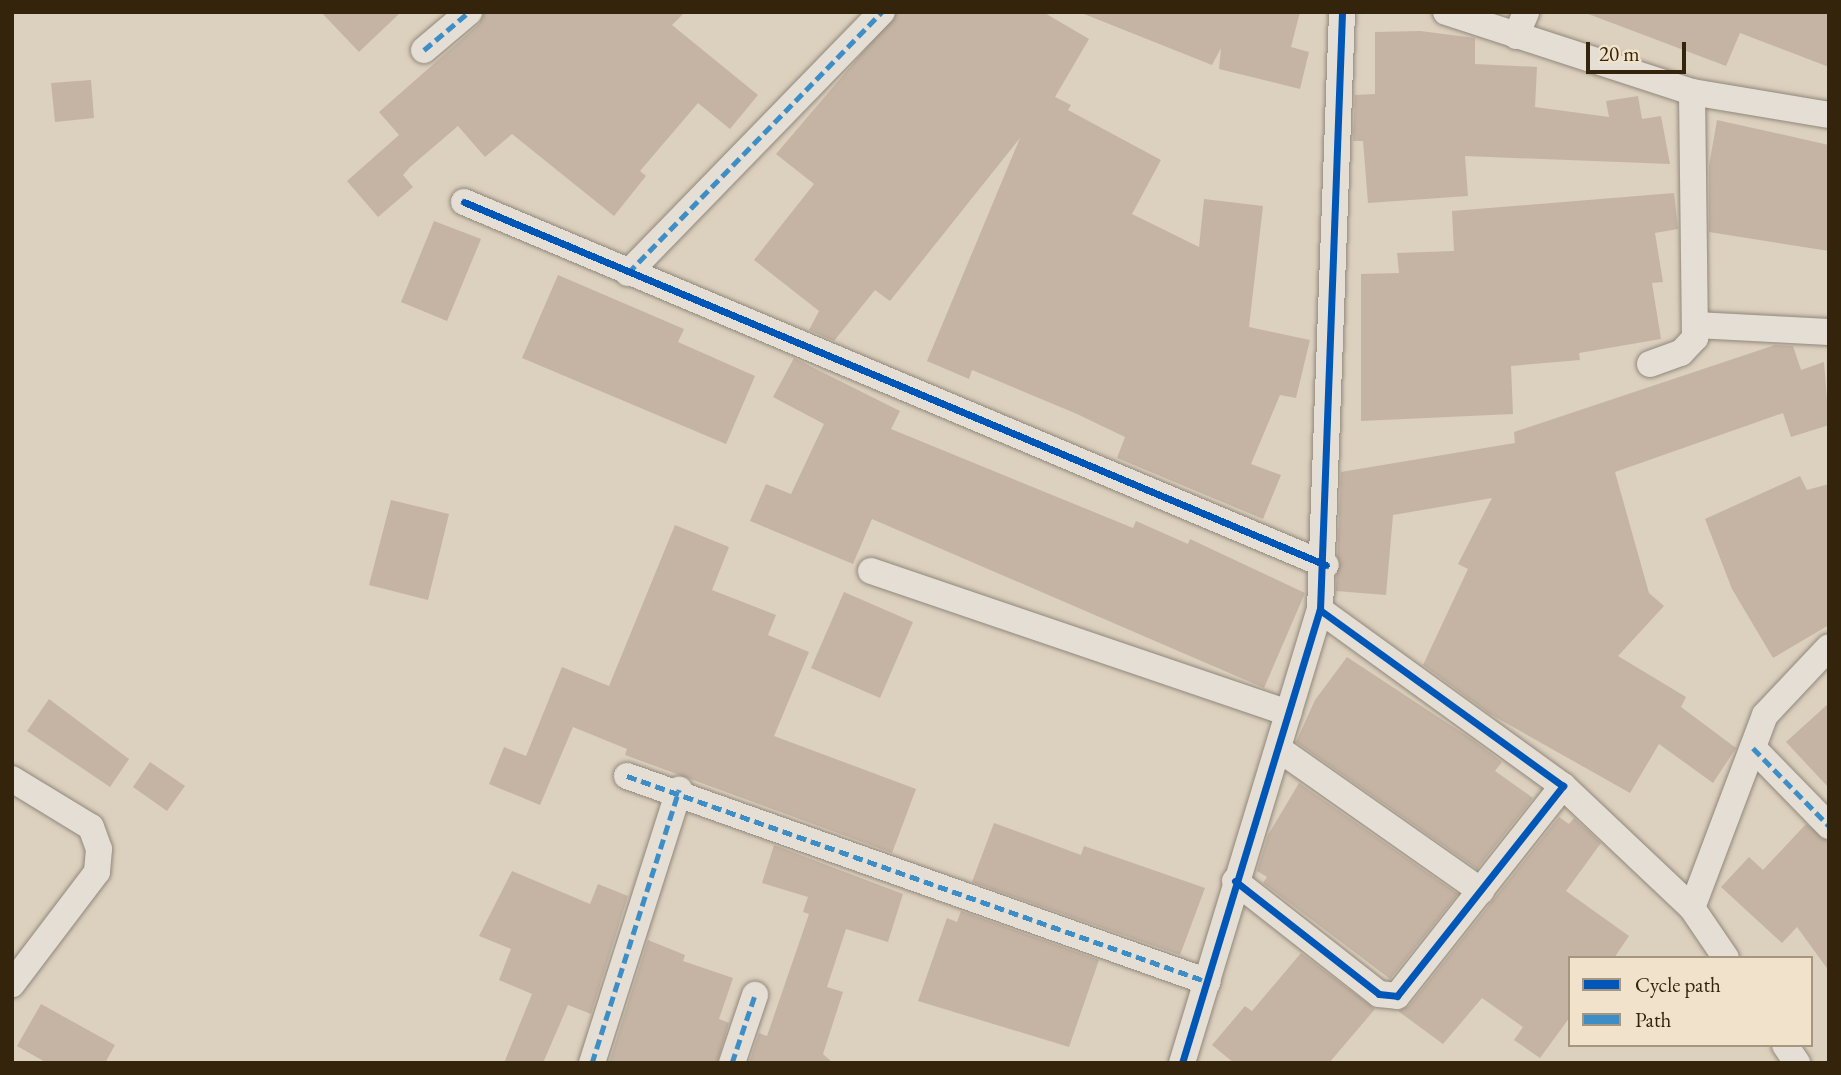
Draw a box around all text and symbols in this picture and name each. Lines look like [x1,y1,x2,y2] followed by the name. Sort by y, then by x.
[1589,28,1689,72] scale bar
[1599,40,1640,67] text: 20 m
[1568,956,1813,1047] legend
[1635,971,1721,998] text: Cycle path
[1635,1006,1671,1033] text: Path

